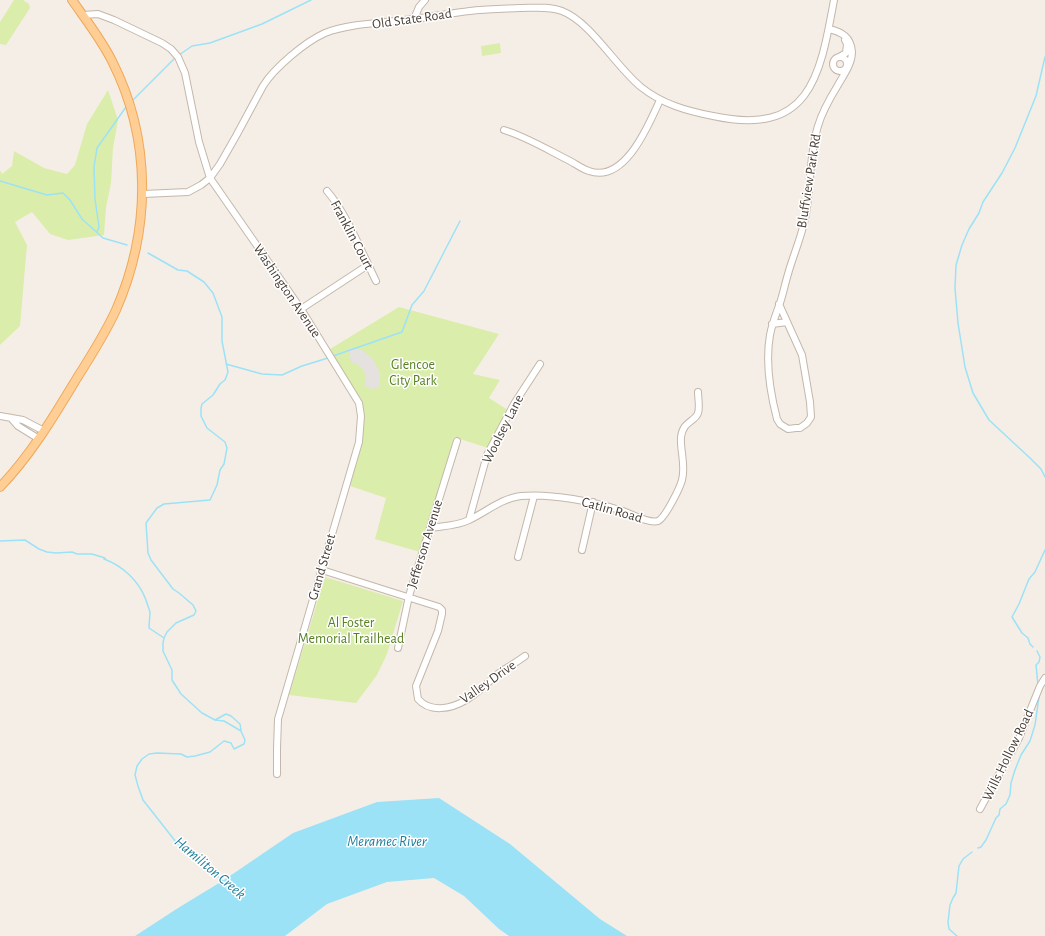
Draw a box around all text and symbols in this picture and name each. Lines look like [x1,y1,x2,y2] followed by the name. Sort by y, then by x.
[371,5,453,33] street label: Old State Road
[793,133,825,229] street label: Bluffview Park Rd
[327,197,377,273] street label: Franklin Court
[249,241,325,341] street label: Washington Avenue
[389,357,437,390] park label: Glencoe City Park
[479,392,527,466] street label: Woolsey Lane
[580,493,644,527] street label: Catlin Road
[404,498,446,590] street label: Jefferson Avenue
[304,532,340,602] street label: Grand Street
[298,615,404,648] park label: Al Foster Memorial Trailhead
[457,657,519,707] street label: Valley Drive
[979,707,1037,803] street label: Wills Hollow Road
[347,832,427,850] water label: Meramec River
[171,833,249,903] water label: Hamiliton Creek

